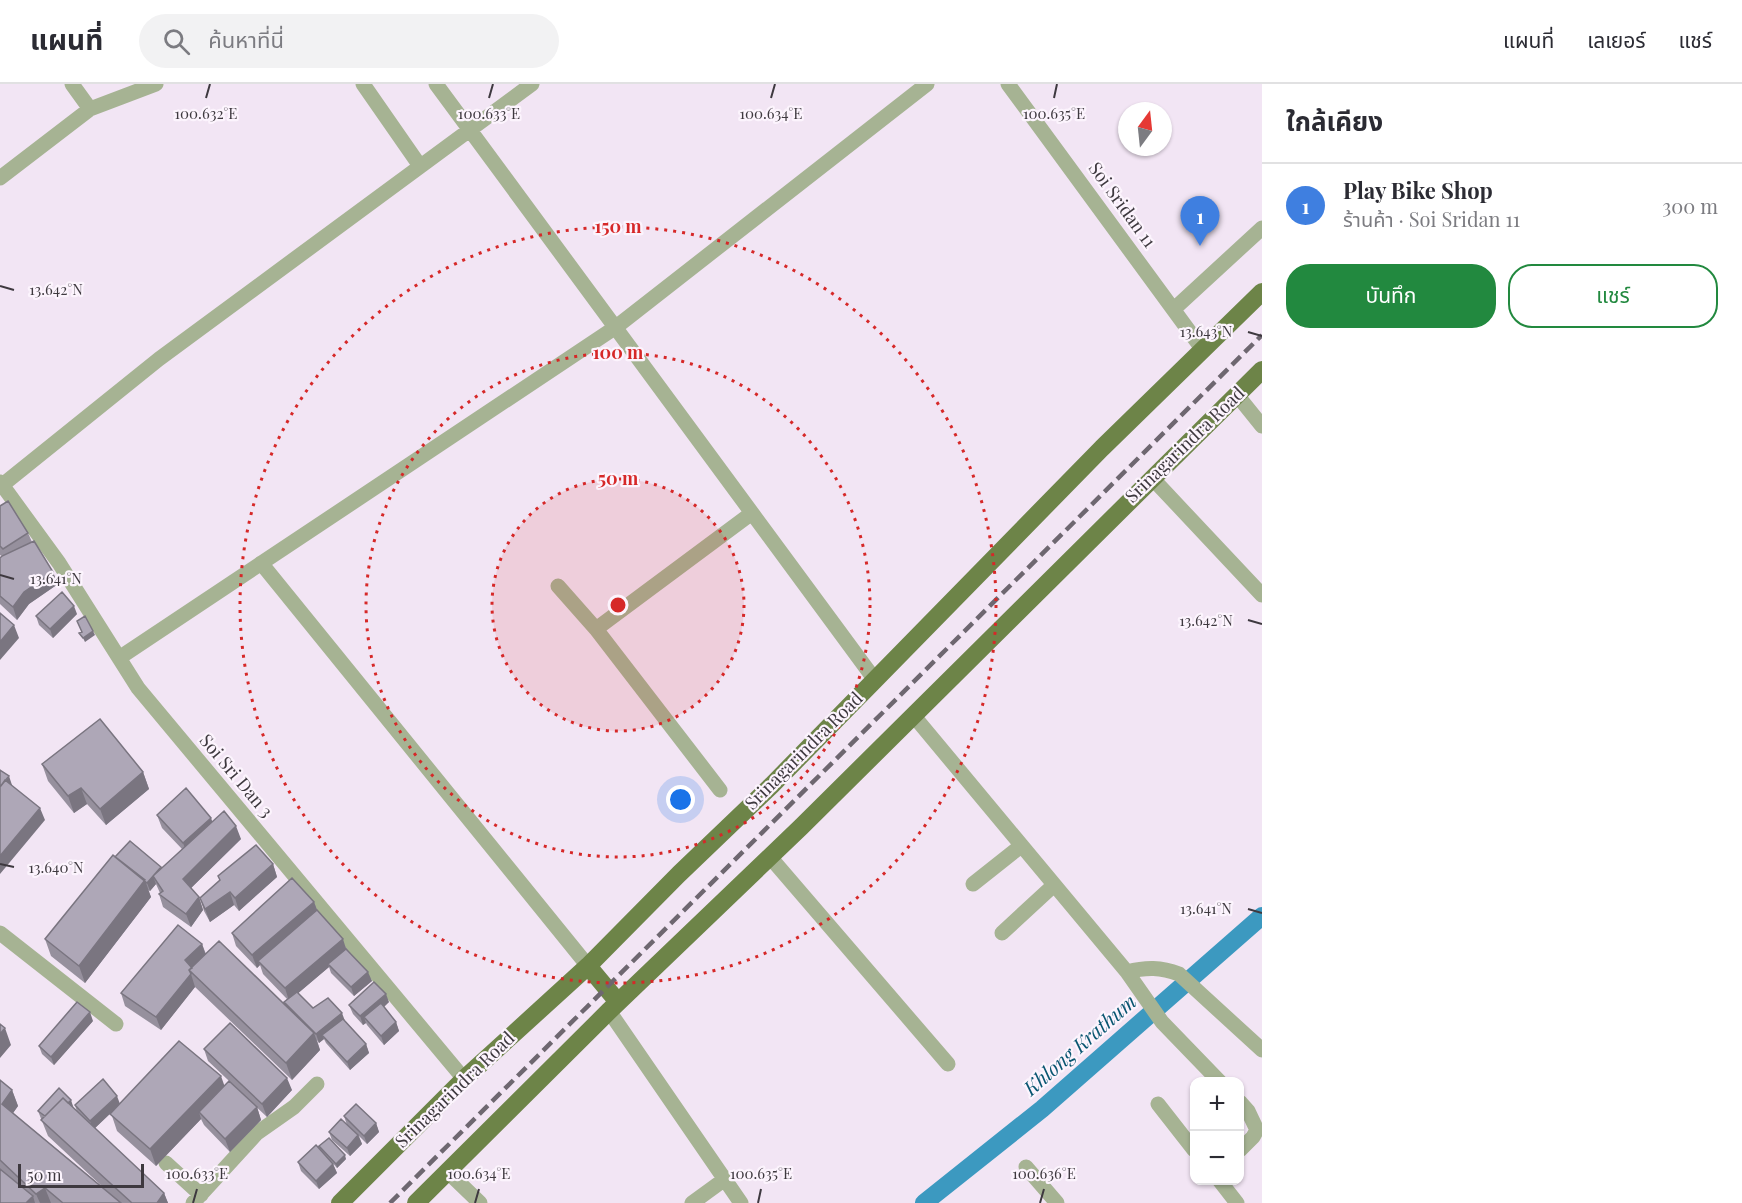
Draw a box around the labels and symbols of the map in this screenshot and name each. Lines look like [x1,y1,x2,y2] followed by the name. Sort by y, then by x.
[1118,102,1172,156] north arrow
[175,103,237,123] text: 100.632°E
[458,103,520,123] text: 100.633°E
[740,103,803,123] text: 100.634°E
[1023,103,1085,123] text: 100.635°E
[1084,157,1162,252] street label: Soi Sridan 11
[1180,196,1220,246] pin: 1
[594,214,642,238] text: 150 m
[29,279,83,299] text: 13.642°N
[1180,321,1233,341] text: 13.643°N
[593,340,644,364] text: 100 m
[1119,381,1250,508] street label: Srinagarindra Road
[598,466,639,490] text: 50 m
[30,568,82,588] text: 13.641°N
[608,595,628,615] centre of rings
[1179,610,1233,630] text: 13.642°N
[739,686,868,815] street label: Srinagarindra Road
[195,729,279,822] street label: Soi Sri Dan 3
[666,785,695,814] your location
[28,857,84,877] text: 13.640°N
[1180,898,1232,918] text: 13.641°N
[1016,987,1141,1101] water label: Khlong Krathum
[389,1026,520,1153] street label: Srinagarindra Road
[18,1161,144,1188] scale bar
[166,1163,228,1183] text: 100.633°E
[448,1163,511,1183] text: 100.634°E
[730,1163,792,1183] text: 100.635°E
[1012,1163,1076,1183] text: 100.636°E

